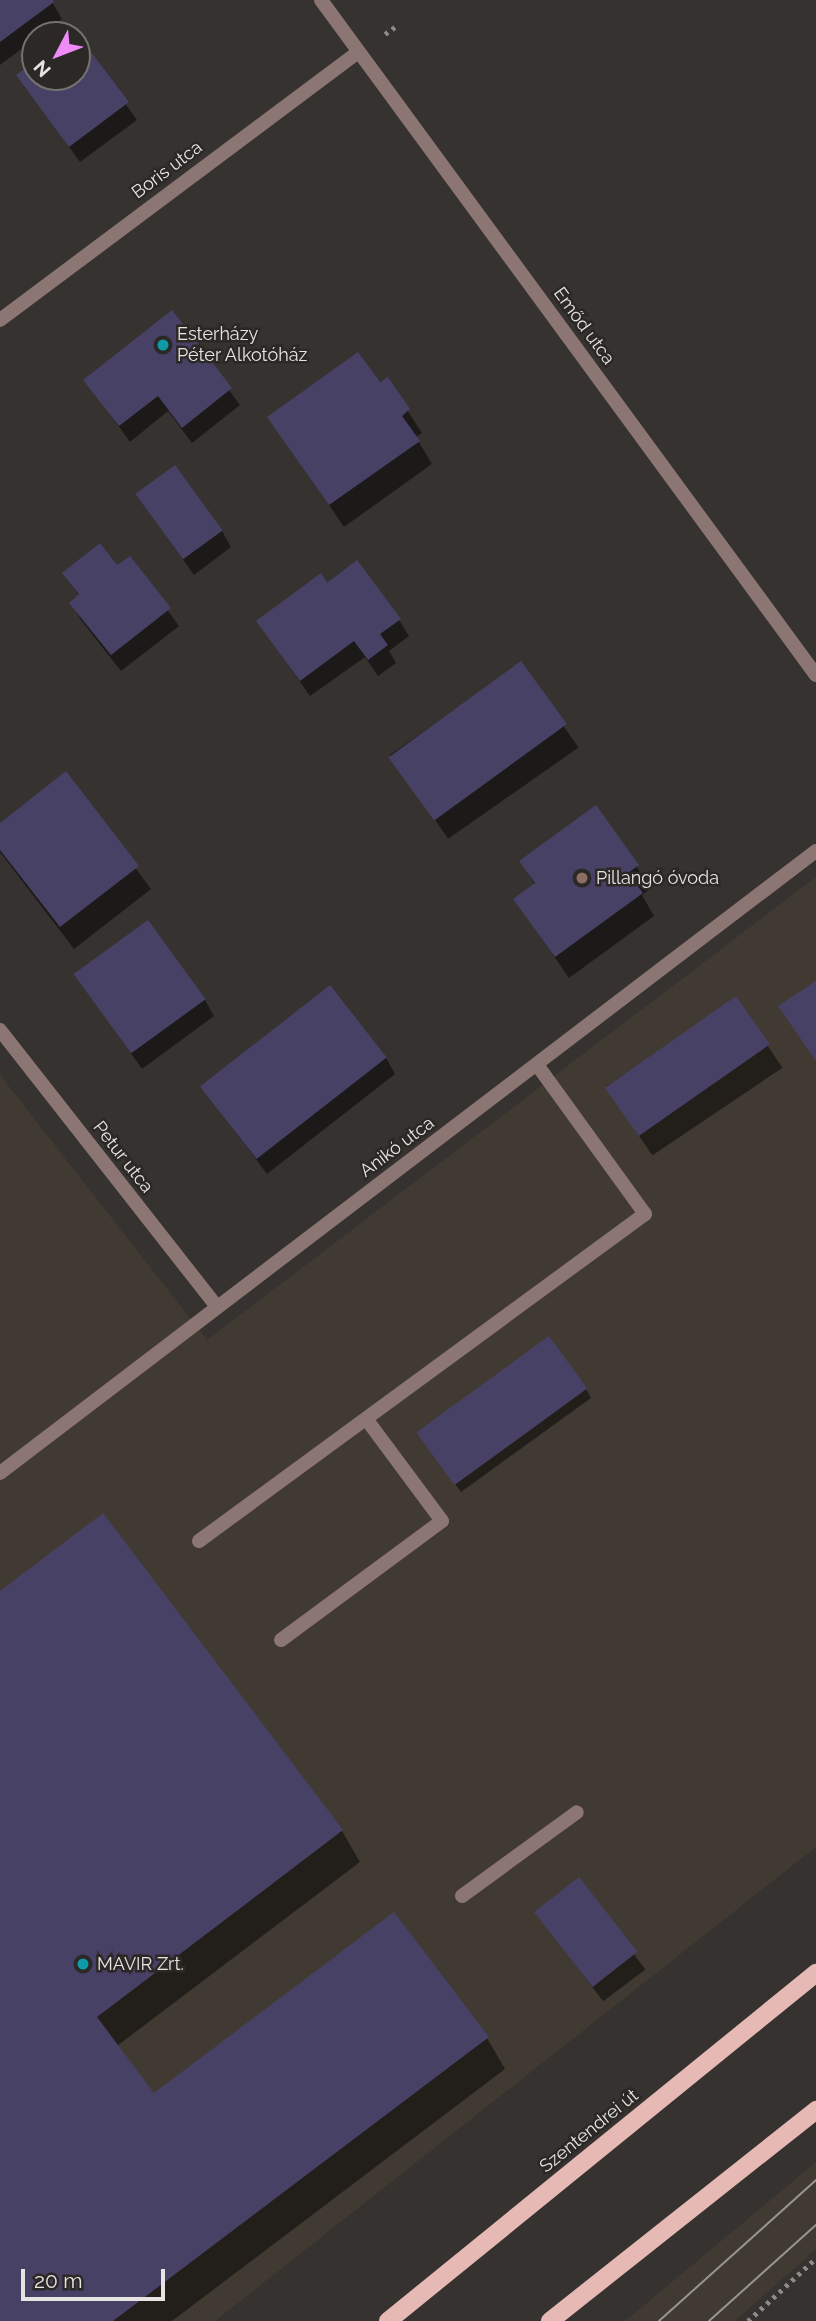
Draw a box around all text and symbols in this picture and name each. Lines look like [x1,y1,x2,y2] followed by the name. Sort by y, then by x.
[21,21,91,91] north arrow
[29,56,55,81] text: N
[128,137,206,203] street label: Boris utca
[549,283,619,369] street label: Emőd utca
[177,324,308,366] place label: Esterházy Péter Alkotóház
[155,337,171,353] marker: Esterházy Péter Alkotóház
[596,867,719,889] place label: Pillangó óvoda
[574,870,590,886] marker: Pillangó óvoda
[356,1112,438,1182] street label: Anikó utca
[88,1117,158,1197] street label: Petur utca
[97,1953,184,1975] place label: MAVIR Zrt.
[75,1956,91,1972] marker: MAVIR Zrt.
[535,2085,643,2177] street label: Szentendrei út
[24,2254,168,2298] scale bar
[34,2268,82,2293] text: 20 m

